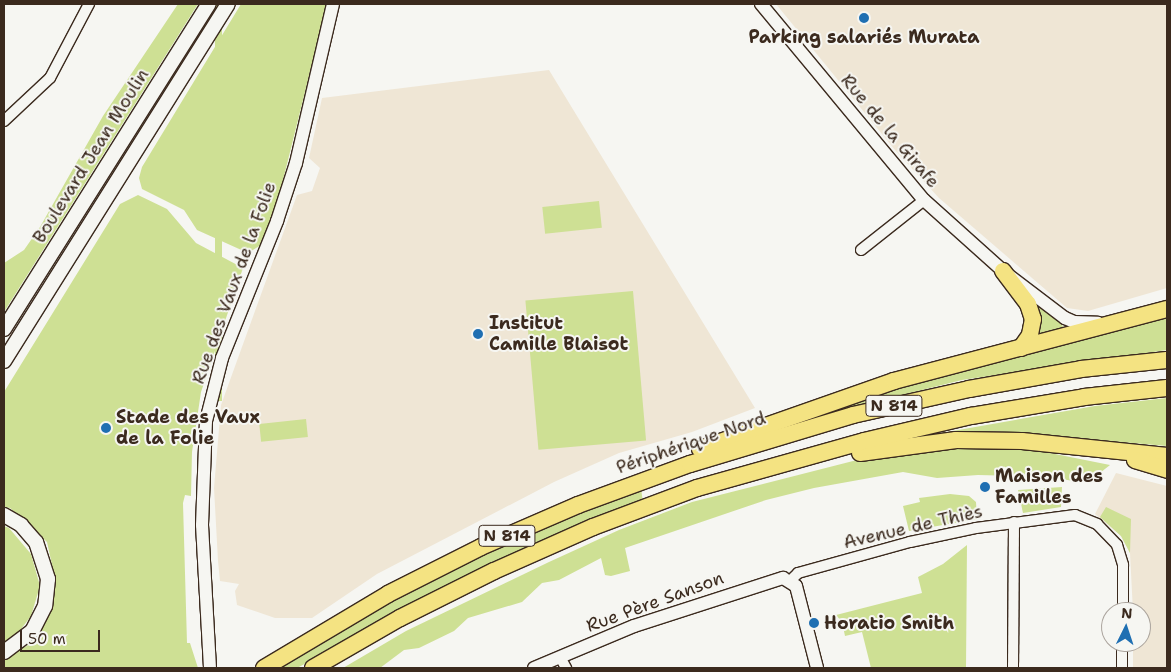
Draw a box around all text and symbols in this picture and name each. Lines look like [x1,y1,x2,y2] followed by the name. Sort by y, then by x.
[858,12,870,24] marker: Parking salariés Murata
[748,26,980,48] place label: Parking salariés Murata
[28,65,154,247] street label: Boulevard Jean Moulin
[836,70,944,192] street label: Rue de la Girafe
[187,179,281,387] street label: Rue des Vaux de la Folie
[489,313,628,356] place label: Institut Camille Blaisot
[471,327,485,341] marker: Institut Camille Blaisot
[865,392,923,420] road number: N 814
[116,407,260,449] place label: Stade des Vaux de la Folie
[613,407,769,479] street label: Périphérique Nord
[100,422,112,434] marker: Stade des Vaux de la Folie
[995,466,1103,508] place label: Maison des Familles
[979,481,991,493] marker: Maison des Familles
[841,500,985,554] street label: Avenue de Thiès
[478,522,536,550] road number: N 814
[583,567,727,637] street label: Rue Père Sanson
[1101,602,1151,652] north arrow
[1121,604,1133,622] text: N
[824,612,954,634] place label: Horatio Smith
[808,617,820,629] marker: Horatio Smith
[22,620,102,652] scale bar
[28,629,66,649] text: 50 m

